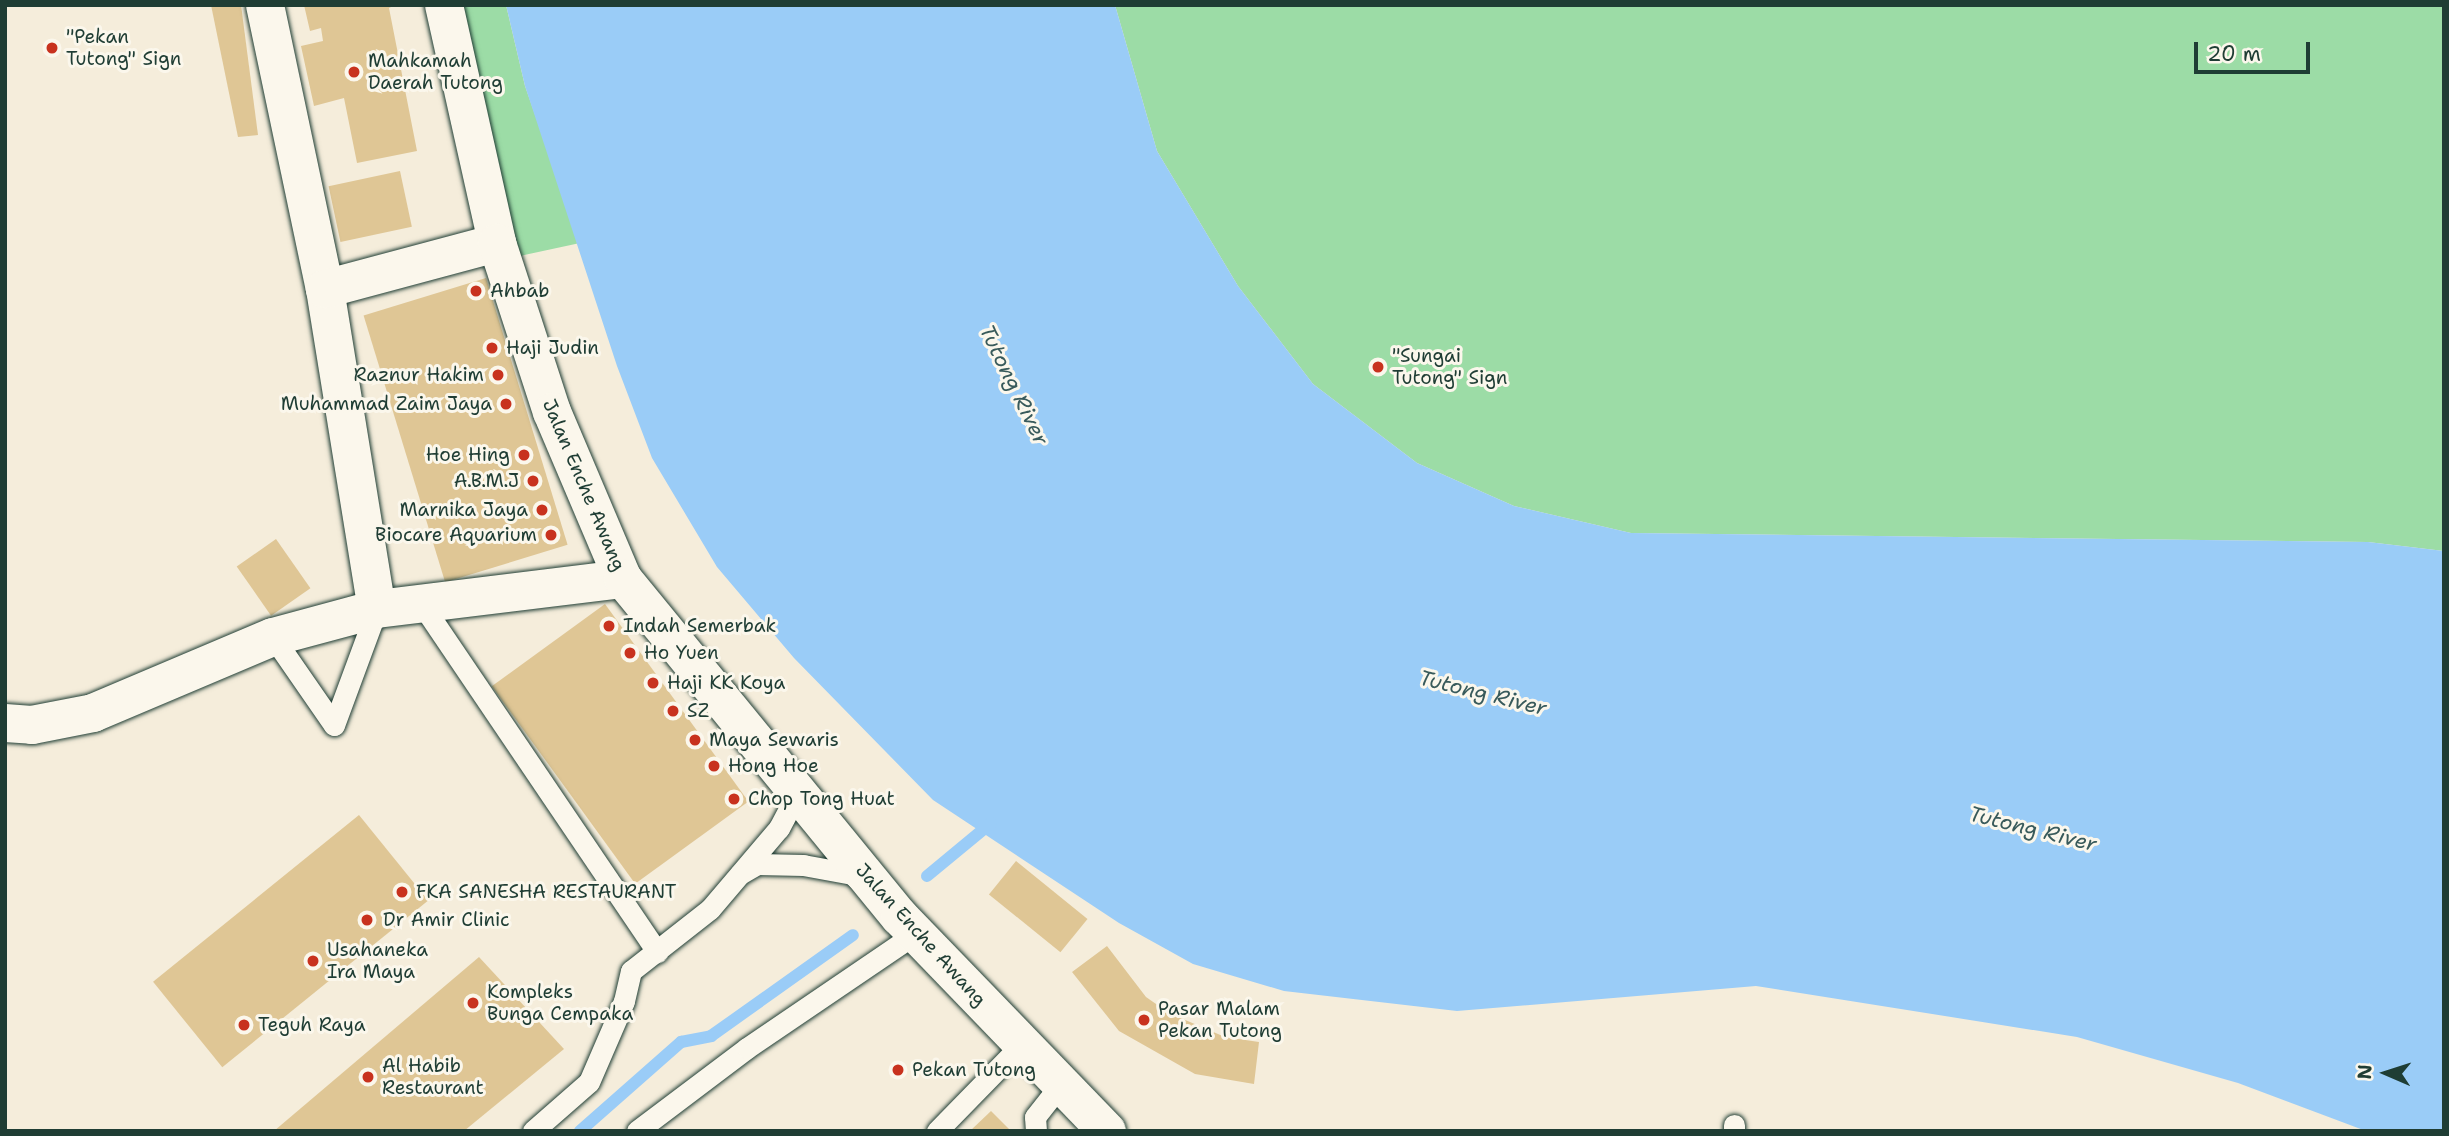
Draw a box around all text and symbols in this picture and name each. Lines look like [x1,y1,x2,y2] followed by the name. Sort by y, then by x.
[66,26,181,70] place label: "Pekan Tutong" Sign
[2197,28,2312,72] scale bar
[44,40,60,56] marker: "Pekan Tutong" Sign
[2207,40,2261,68] text: 20 m
[368,50,503,94] place label: Mahkamah Daerah Tutong
[346,64,362,80] marker: Mahkamah Daerah Tutong
[490,280,550,302] place label: Ahbab
[468,283,484,299] marker: Ahbab
[974,321,1054,449] water label: Tutong River
[506,337,599,359] place label: Haji Judin
[484,340,500,356] marker: Haji Judin
[1392,345,1507,389] place label: "Sungai Tutong" Sign
[1370,359,1386,375] marker: "Sungai Tutong" Sign
[353,364,484,386] place label: Raznur Hakim
[490,367,506,383] marker: Raznur Hakim
[281,393,492,415] place label: Muhammad Zaim Jaya
[498,396,514,412] marker: Muhammad Zaim Jaya
[538,396,630,574] street label: Jalan Enche Awang
[426,444,510,466] place label: Hoe Hing
[516,447,532,463] marker: Hoe Hing
[454,470,519,492] place label: A.B.M.J
[525,473,541,489] marker: A.B.M.J
[399,499,528,521] place label: Marnika Jaya
[534,502,550,518] marker: Marnika Jaya
[375,524,537,546] place label: Biocare Aquarium
[543,527,559,543] marker: Biocare Aquarium
[623,615,777,637] place label: Indah Semerbak
[601,618,617,634] marker: Indah Semerbak
[644,642,719,664] place label: Ho Yuen
[622,645,638,661] marker: Ho Yuen
[1417,665,1549,721] water label: Tutong River
[667,672,785,694] place label: Haji KK Koya
[645,675,661,691] marker: Haji KK Koya
[687,700,709,722] place label: SZ
[665,703,681,719] marker: SZ
[709,729,839,751] place label: Maya Sewaris
[687,732,703,748] marker: Maya Sewaris
[728,755,819,777] place label: Hong Hoe
[706,758,722,774] marker: Hong Hoe
[748,788,895,810] place label: Chop Tong Huat
[726,791,742,807] marker: Chop Tong Huat
[1967,801,2099,857] water label: Tutong River
[851,859,991,1011] street label: Jalan Enche Awang
[416,881,677,903] place label: FKA SANESHA RESTAURANT
[394,884,410,900] marker: FKA SANESHA RESTAURANT
[383,909,510,931] place label: Dr Amir Clinic
[357,910,377,930] marker: Dr Amir Clinic
[327,939,428,983] place label: Usahaneka Ira Maya
[305,953,321,969] marker: Usahaneka Ira Maya
[487,981,633,1025] place label: Kompleks Bunga Cempaka
[465,995,481,1011] marker: Kompleks Bunga Cempaka
[1158,998,1282,1042] place label: Pasar Malam Pekan Tutong
[1136,1012,1152,1028] marker: Pasar Malam Pekan Tutong
[258,1014,365,1036] place label: Teguh Raya
[236,1017,252,1033] marker: Teguh Raya
[2351,1038,2421,1108] north arrow
[382,1055,484,1099] place label: Al Habib Restaurant
[912,1059,1036,1081] place label: Pekan Tutong
[890,1062,906,1078] marker: Pekan Tutong
[2352,1064,2377,1080] text: N
[360,1069,376,1085] marker: Al Habib Restaurant

